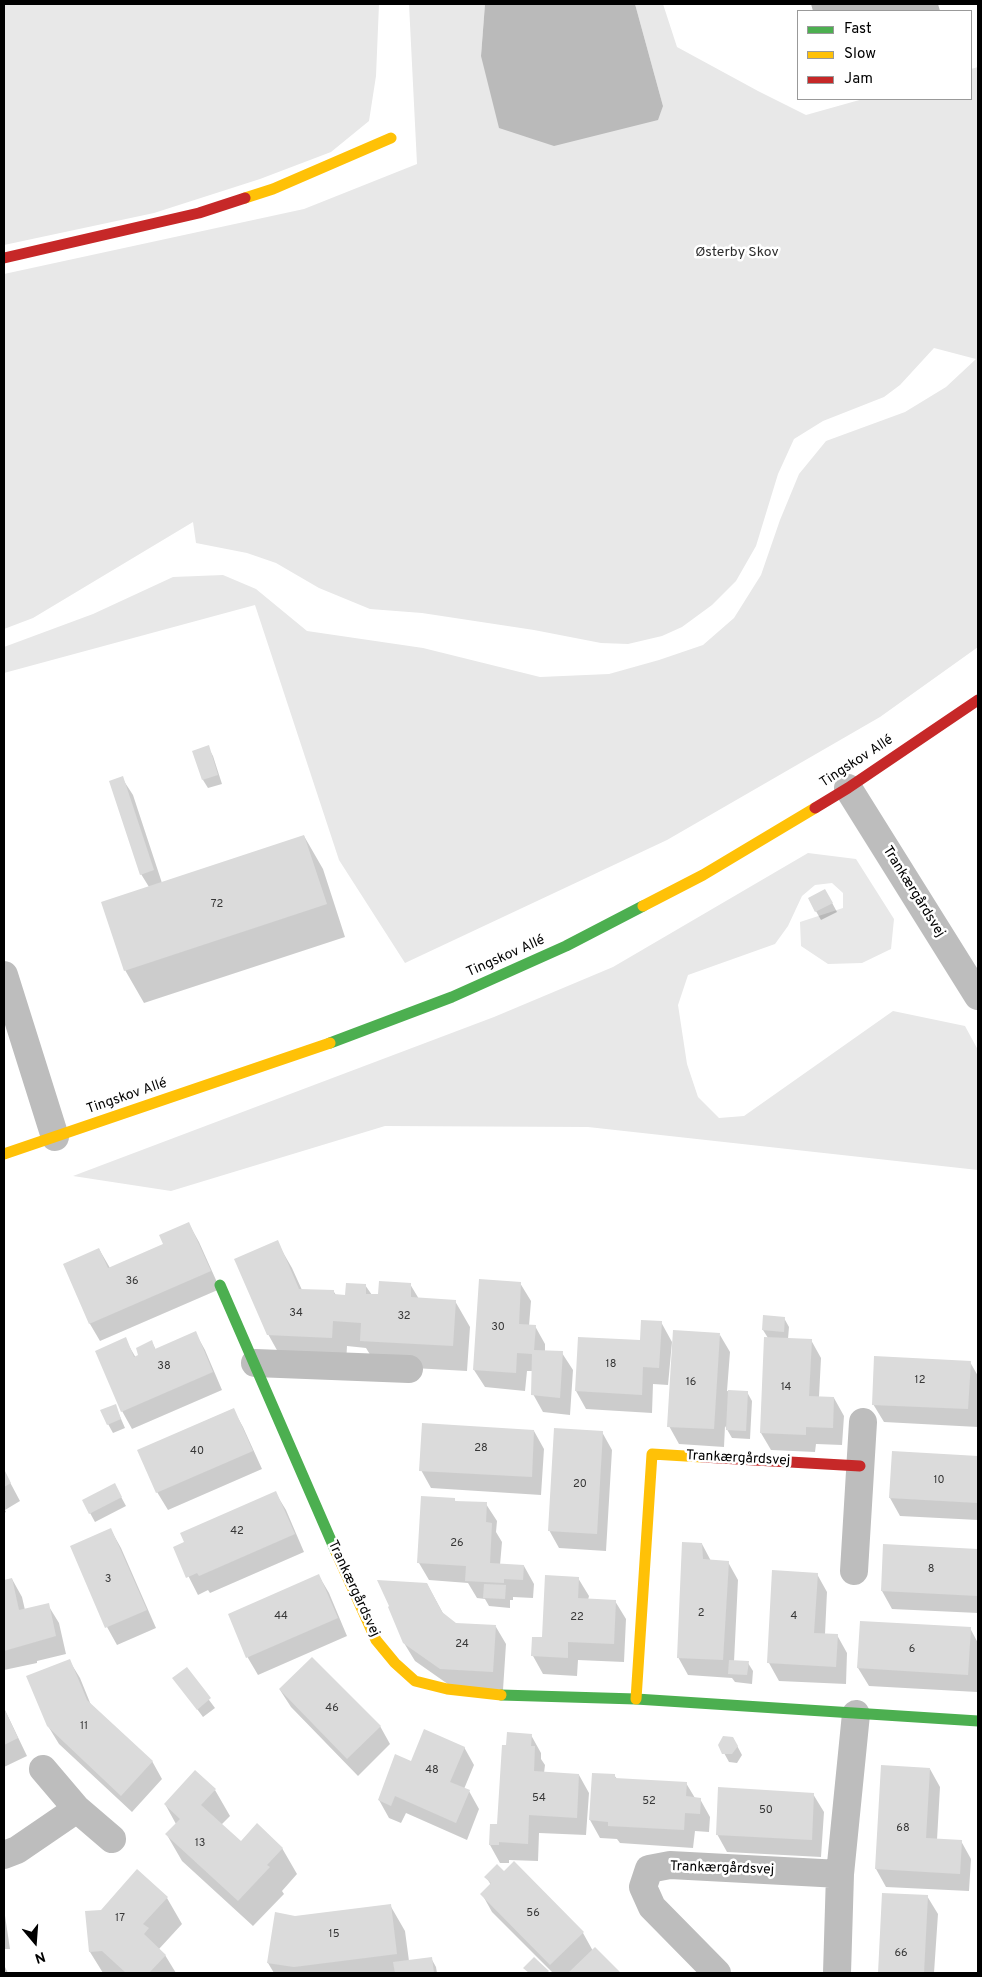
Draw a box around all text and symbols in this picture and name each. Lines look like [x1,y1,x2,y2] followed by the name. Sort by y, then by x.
[797,10,972,100] legend
[844,20,872,39] text: Fast
[844,45,876,64] text: Slow
[844,70,873,89] text: Jam
[695,245,779,261] park label: Østerby Skov
[817,732,897,792] street label: Tingskov Allé
[878,843,948,941] street label: Trankærgårdsvej
[211,898,223,912] house number: 72
[464,932,548,982] street label: Tingskov Allé
[85,1075,169,1119] street label: Tingskov Allé
[125,1275,139,1289] house number: 36
[289,1307,303,1321] house number: 34
[397,1310,411,1324] house number: 32
[491,1321,505,1335] house number: 30
[606,1358,616,1372] house number: 18
[157,1360,171,1374] house number: 38
[915,1374,925,1388] house number: 12
[686,1376,696,1390] house number: 16
[781,1381,791,1395] house number: 14
[474,1442,488,1456] house number: 28
[190,1445,204,1459] house number: 40
[685,1448,791,1470] street label: Trankærgårdsvej
[933,1474,945,1488] house number: 10
[573,1478,587,1492] house number: 20
[230,1525,244,1539] house number: 42
[450,1537,464,1551] house number: 26
[323,1538,383,1640] street label: Trankærgårdsvej
[928,1563,934,1577] house number: 8
[105,1573,111,1587] house number: 3
[698,1607,704,1621] house number: 2
[274,1610,288,1624] house number: 44
[791,1610,797,1624] house number: 4
[570,1611,584,1625] house number: 22
[455,1638,469,1652] house number: 24
[909,1643,915,1657] house number: 6
[325,1702,339,1716] house number: 46
[80,1720,88,1734] house number: 11
[425,1764,439,1778] house number: 48
[532,1792,546,1806] house number: 54
[642,1795,656,1809] house number: 52
[759,1804,773,1818] house number: 50
[896,1822,910,1836] house number: 68
[195,1837,205,1851] house number: 13
[669,1859,775,1879] street label: Trankærgårdsvej
[526,1907,540,1921] house number: 56
[115,1912,125,1926] house number: 17
[10,1917,60,1967] north arrow
[329,1928,339,1942] house number: 15
[32,1947,47,1966] text: N
[894,1947,908,1961] house number: 66

